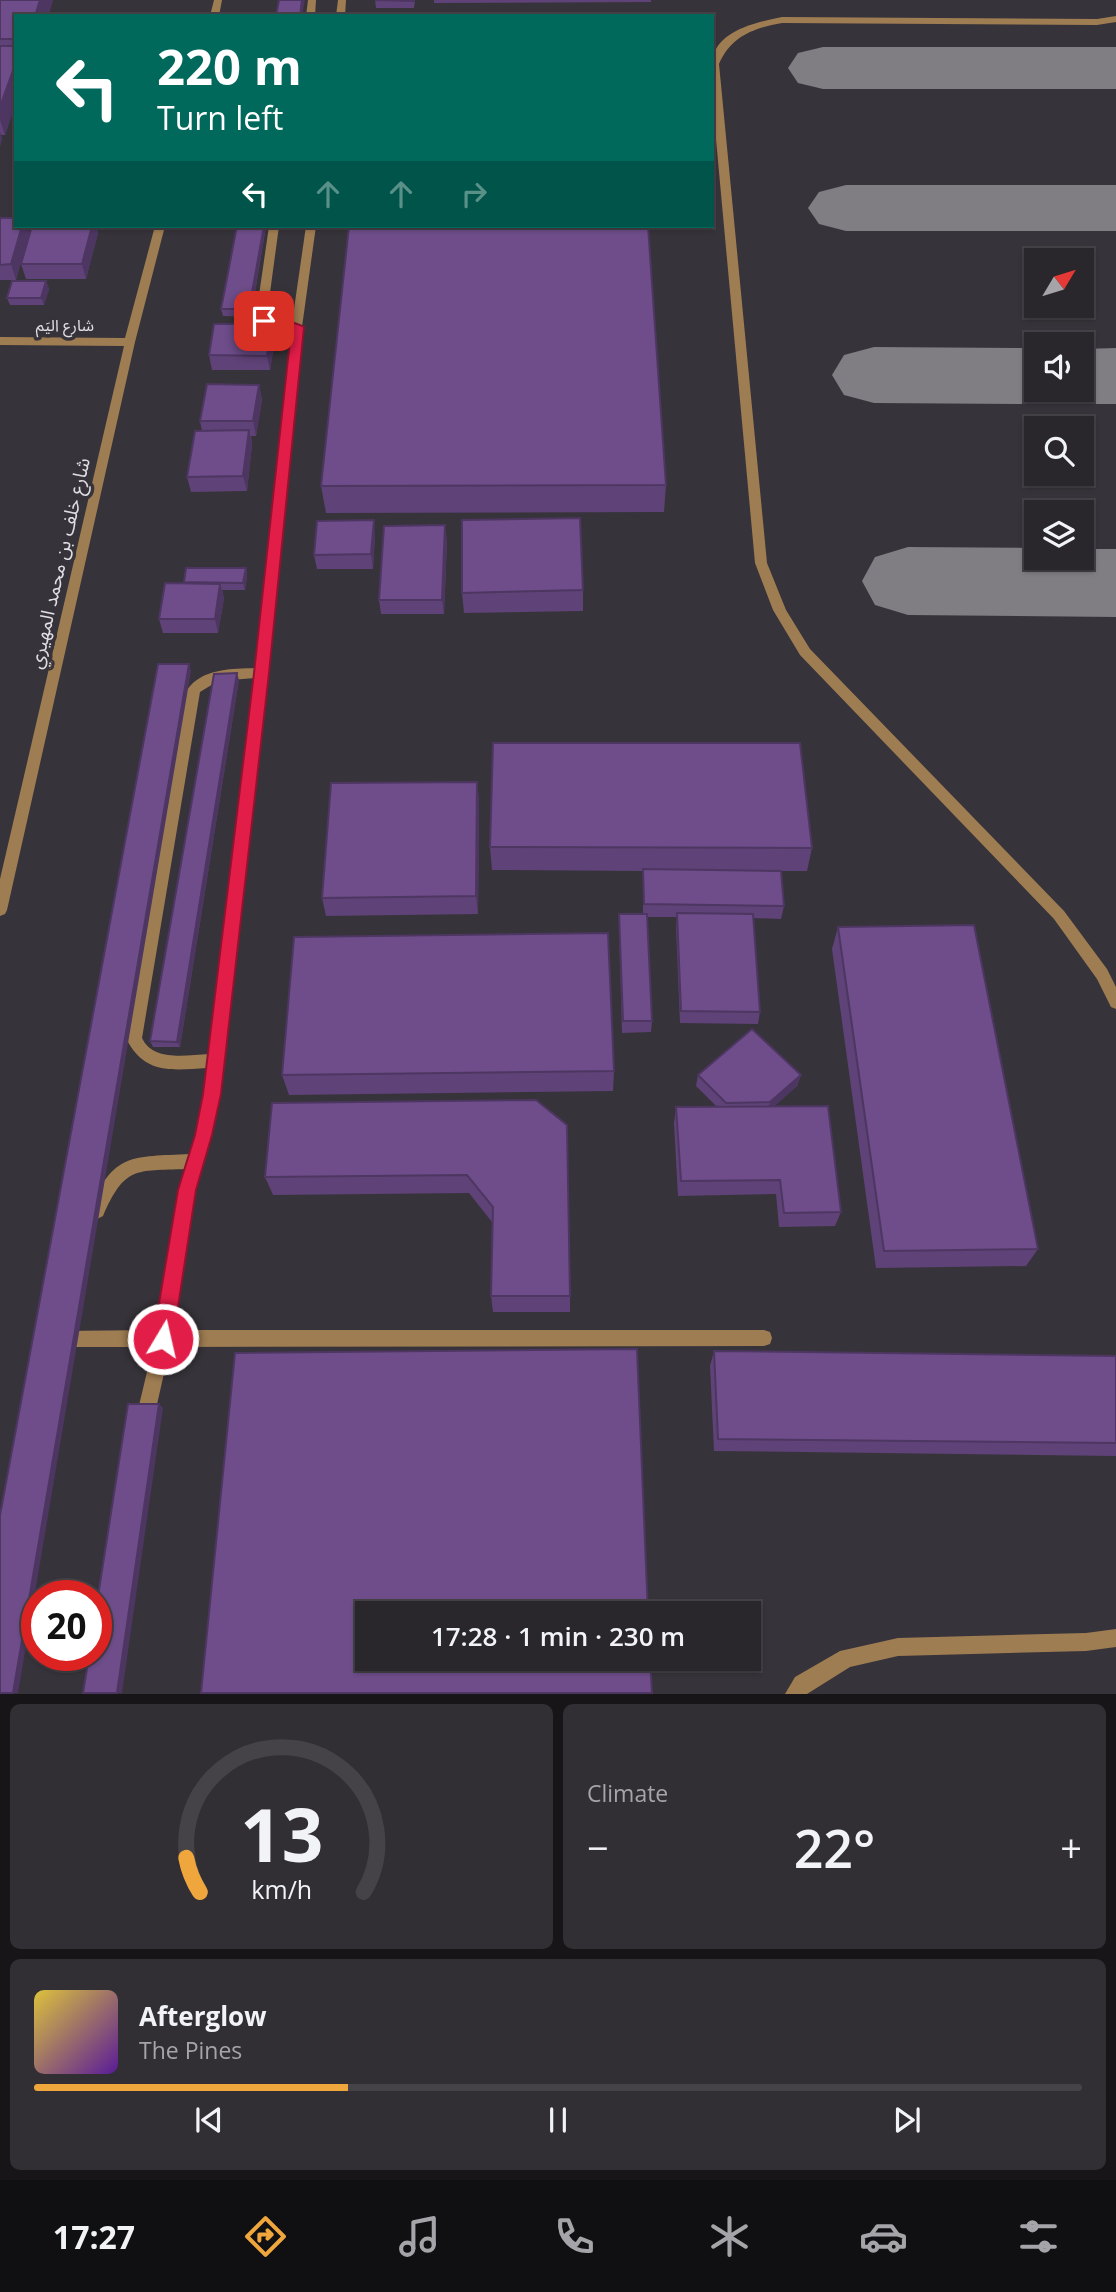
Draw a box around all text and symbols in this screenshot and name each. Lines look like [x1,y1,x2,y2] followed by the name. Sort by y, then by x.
[157,33,302,99] text: 220 m
[42,42,133,133] icon: left
[157,96,283,139] text: Turn left
[236,175,274,213] icon: left
[309,175,347,213] icon: ahead
[382,175,420,213] icon: ahead
[455,175,493,213] icon: right
[1024,248,1094,318] north arrow
[1024,248,1094,570] map controls
[234,291,294,351] pin
[245,302,283,340] icon: arrive
[36,314,94,338] street label: شارع اليَم
[1024,332,1094,402] button: sound
[1024,416,1094,486] button: search
[22,455,98,672] street label: شارع خلف بن محمد المهيري
[1024,500,1094,570] button: layers
[126,1302,200,1376] position arrow
[21,1580,112,1671] speed limit sign: 20
[431,1618,685,1654] text: 17:28 · 1 min · 230 m
[587,1777,668,1809] text: Climate
[240,1785,323,1884] text: 13
[794,1812,875,1883] text: 22°
[587,1821,609,1873] text: −
[1060,1821,1082,1873] text: +
[251,1872,312,1906] text: km/h
[139,1998,266,2034] text: Afterglow
[139,2034,242,2066] text: The Pines
[190,2101,228,2139] icon: previous
[539,2101,577,2139] icon: pause
[888,2101,926,2139] icon: next
[241,2212,290,2261] icon: directions
[395,2212,444,2261] icon: music
[550,2212,599,2261] icon: phone
[705,2212,754,2261] icon: climate
[859,2212,908,2261] icon: car
[1014,2212,1063,2261] icon: filters
[53,2215,135,2258] text: 17:27

